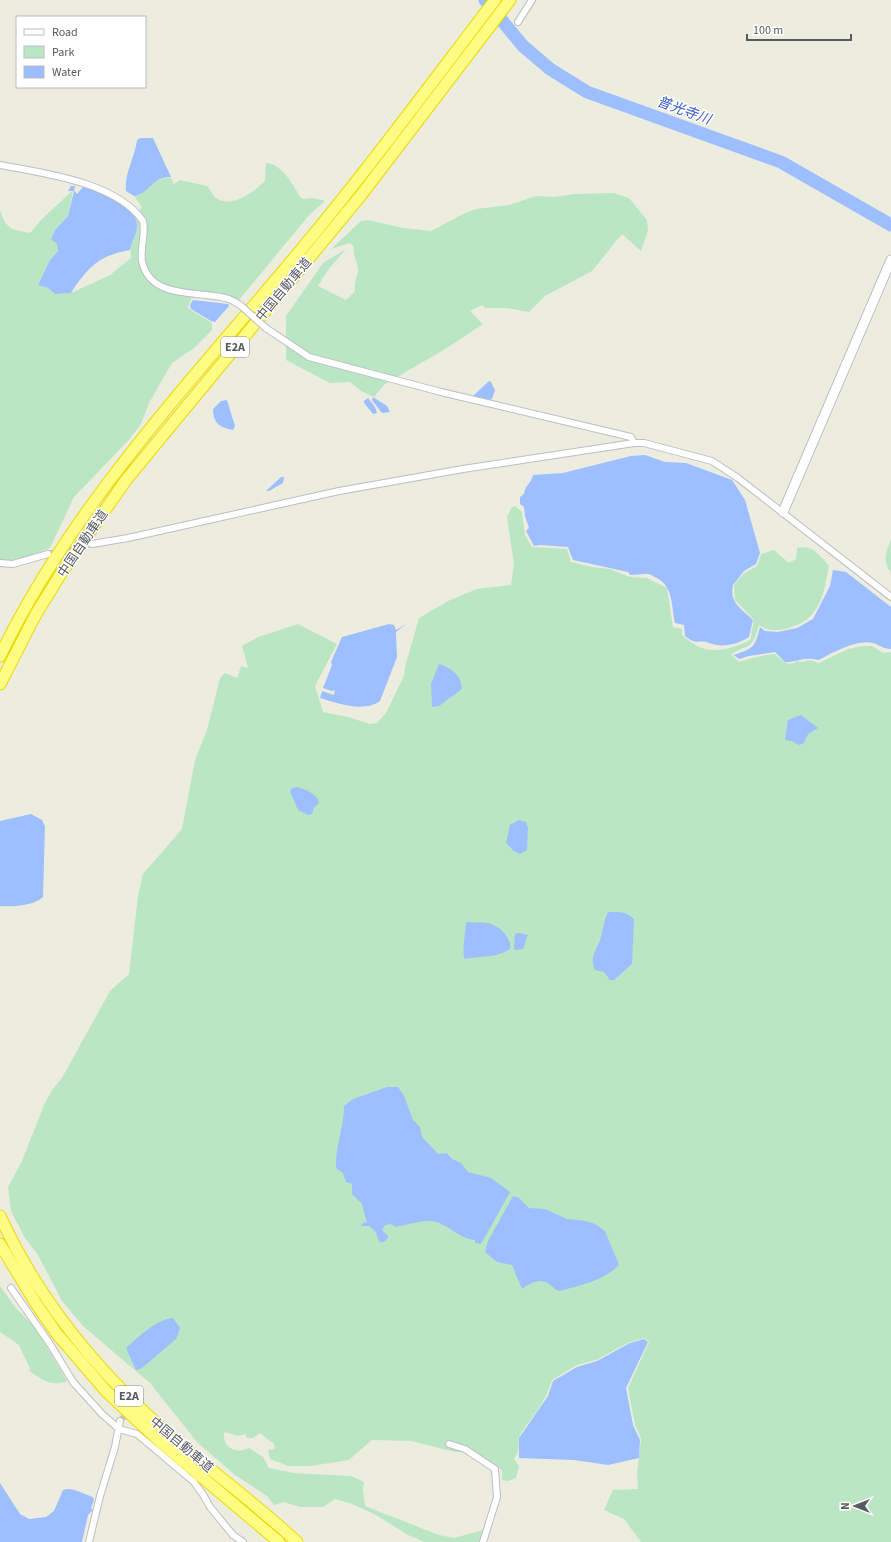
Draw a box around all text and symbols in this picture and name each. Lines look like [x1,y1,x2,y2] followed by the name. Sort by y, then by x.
[16,16,146,88] legend
[747,16,851,42] scale bar
[753,22,783,39] text: 100 m
[52,24,78,41] text: Road
[52,44,74,61] text: Park
[52,64,82,81] text: Water
[654,92,715,131] water label: 普光寺川
[252,254,316,325] street label: 中国自動車道
[221,337,249,357] road number: E2A
[54,506,112,581] street label: 中国自動車道
[115,1386,143,1406] road number: E2A
[146,1413,217,1477] street label: 中国自動車道
[835,1486,875,1526] north arrow
[838,1502,853,1510] text: N

